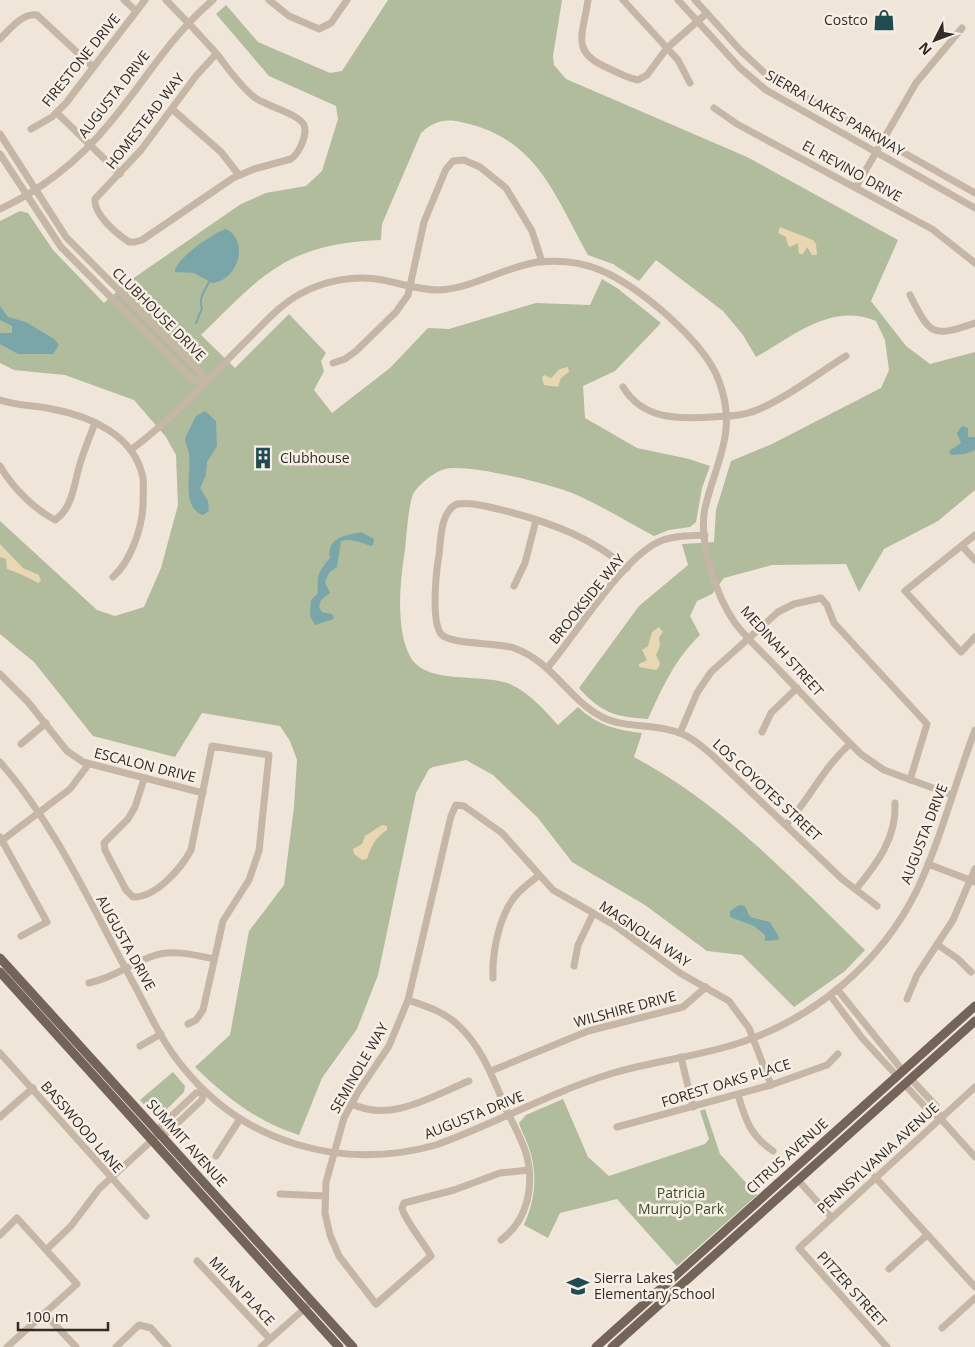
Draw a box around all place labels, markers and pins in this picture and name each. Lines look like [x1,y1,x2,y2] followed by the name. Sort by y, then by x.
[871,7,897,33] shop icon: Costco
[824,10,868,29] place label: Costco
[250,445,276,471] building icon: Clubhouse
[280,448,350,467] place label: Clubhouse
[594,1268,715,1303] place label: Sierra Lakes Elementary School
[565,1273,591,1299] school or university icon: Sierra Lakes Elementary School

